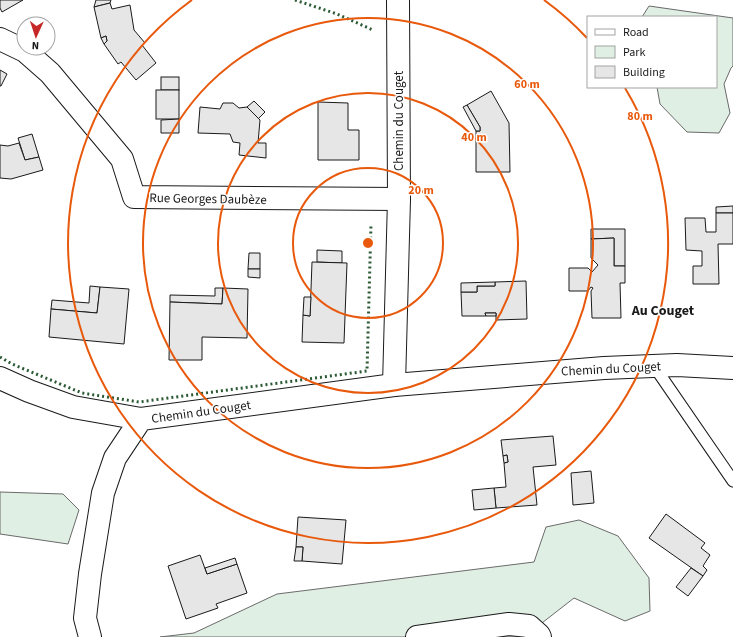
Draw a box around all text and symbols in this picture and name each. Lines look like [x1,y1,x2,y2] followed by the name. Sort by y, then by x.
[16,16,56,56] north arrow
[587,16,717,88] legend
[623,24,649,41] text: Road
[31,38,40,53] text: N
[623,44,645,61] text: Park
[623,64,665,81] text: Building
[390,70,408,171] street label: Chemin du Couget
[514,76,540,93] text: 60 m
[627,108,653,125] text: 80 m
[461,129,487,146] text: 40 m
[408,182,434,199] text: 20 m
[149,189,267,209] street label: Rue Georges Daubèze
[361,236,375,250] centre of rings
[631,301,695,321] district label: Au Couget
[561,357,662,381] street label: Chemin du Couget
[150,396,253,428] street label: Chemin du Couget

